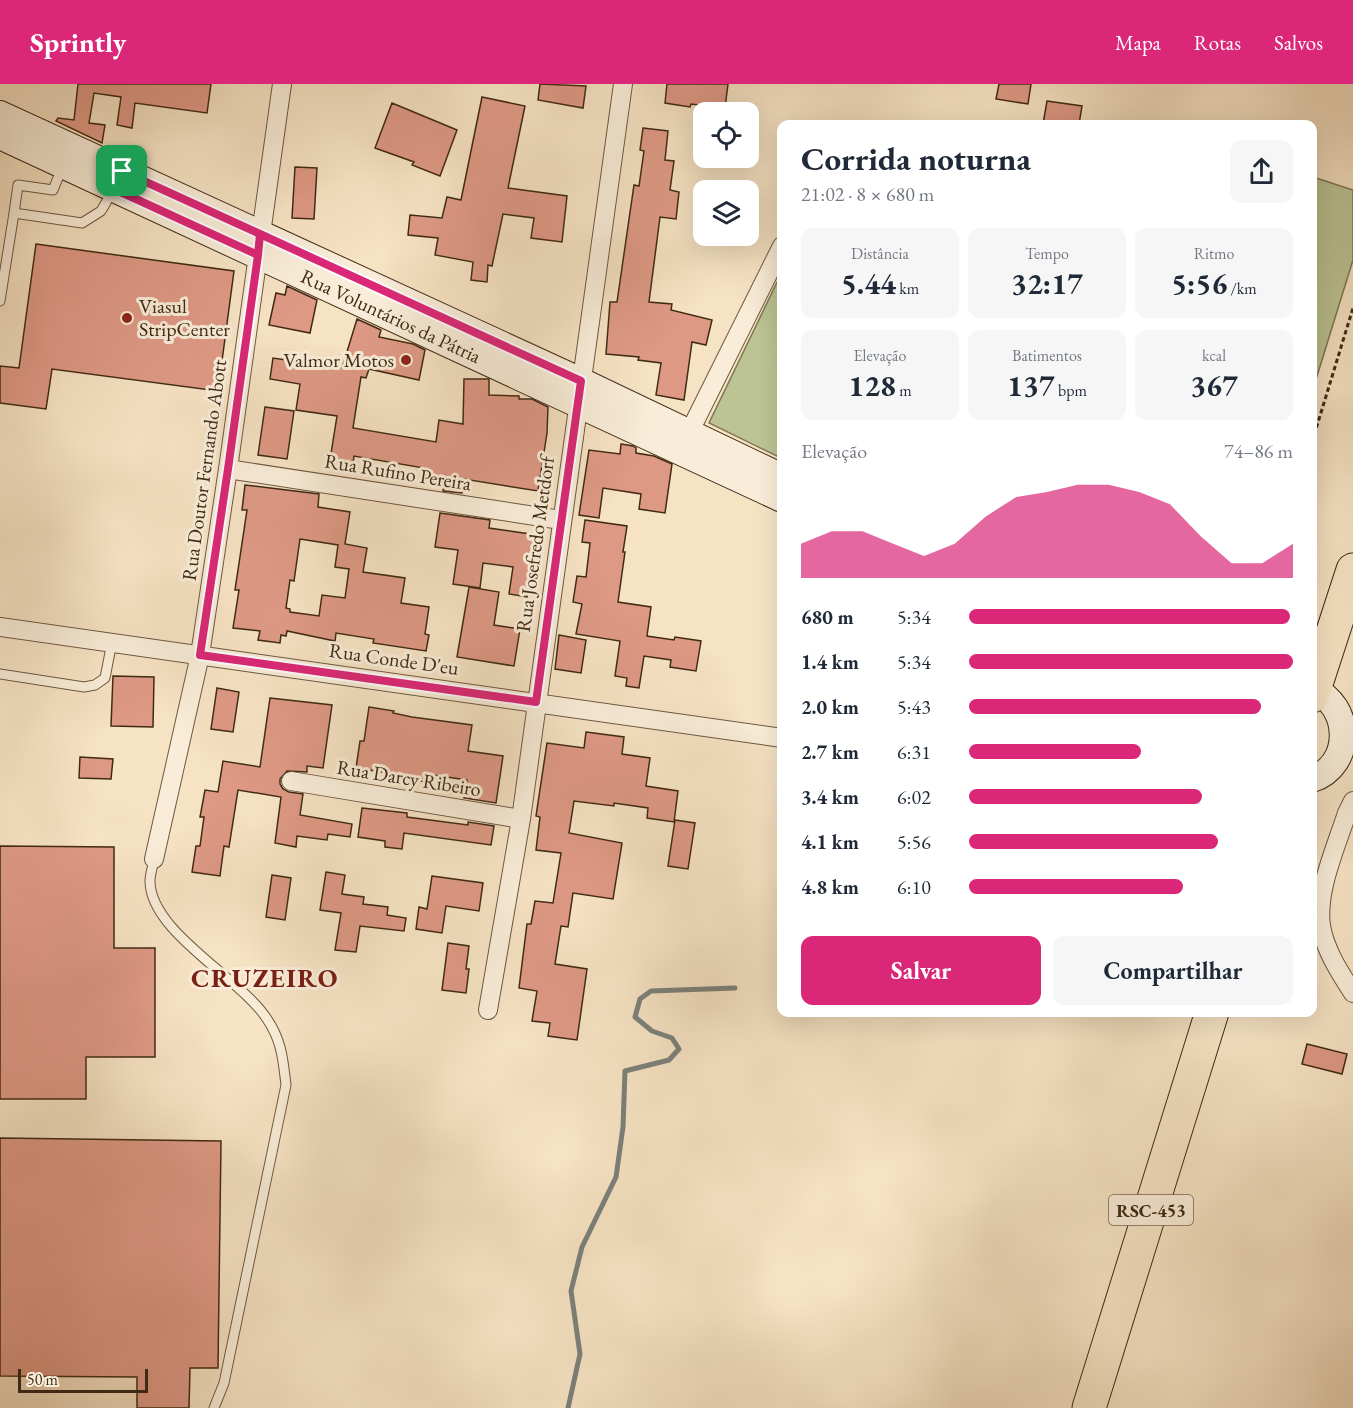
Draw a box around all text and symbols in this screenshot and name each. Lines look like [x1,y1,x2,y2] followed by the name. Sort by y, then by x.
[30,24,126,60] text: Sprintly
[1115,29,1161,56] text: Mapa
[1194,29,1241,56] text: Rotas
[1274,29,1323,56] text: Salvos
[693,102,759,246] map controls
[693,102,759,168] button: locate
[801,137,1031,180] text: Corrida noturna
[1230,140,1293,203] button: share
[96,145,147,196] pin
[105,154,138,187] icon: arrive
[693,180,759,246] button: layers
[801,181,934,207] text: 21:02 · 8 × 680 m
[851,243,909,264] text: Distância
[1025,243,1069,264] text: Tempo
[1194,243,1234,264] text: Ritmo
[297,263,485,369] street label: Rua Voluntários da Pátria
[841,264,896,303] text: 5.44
[1011,264,1083,303] text: 32:17
[1171,264,1227,303] text: 5:56
[896,278,919,299] text: km
[1227,278,1257,299] text: /km
[139,293,230,342] place label: Viasul StripCenter
[120,311,134,325] marker: Viasul StripCenter
[854,345,906,366] text: Elevação
[1012,345,1082,366] text: Batimentos
[1202,345,1226,366] text: kcal
[283,347,394,373] place label: Valmor Motos
[399,353,413,367] marker: Valmor Motos
[176,357,232,582] street label: Rua Doutor Fernando Abott
[848,366,896,405] text: 128
[1007,366,1055,405] text: 137
[1190,366,1238,405] text: 367
[896,380,912,401] text: m
[1055,380,1087,401] text: bpm
[801,438,867,464] text: Elevação
[1224,438,1293,464] text: 74–86 m
[323,448,473,496] street label: Rua Rufino Pereira
[510,452,561,634] street label: Rua Josefredo Metdorf
[801,604,854,630] text: 680 m
[897,604,931,630] text: 5:34
[327,637,461,681] street label: Rua Conde D'eu
[801,649,859,675] text: 1.4 km
[897,649,931,675] text: 5:34
[801,694,859,720] text: 2.0 km
[897,694,931,720] text: 5:43
[801,739,859,765] text: 2.7 km
[897,739,931,765] text: 6:31
[335,754,483,802] street label: Rua Darcy Ribeiro
[801,784,859,810] text: 3.4 km
[897,784,931,810] text: 6:02
[801,829,859,855] text: 4.1 km
[897,829,931,855] text: 5:56
[801,874,859,900] text: 4.8 km
[897,874,931,900] text: 6:10
[801,936,1041,1005] button: Salvar
[1053,936,1293,1005] button: Compartilhar
[191,961,339,995] district label: CRUZEIRO
[1109,1195,1193,1225] road number: RSC-453
[18,1366,148,1394] scale bar
[27,1369,58,1390] text: 50 m

